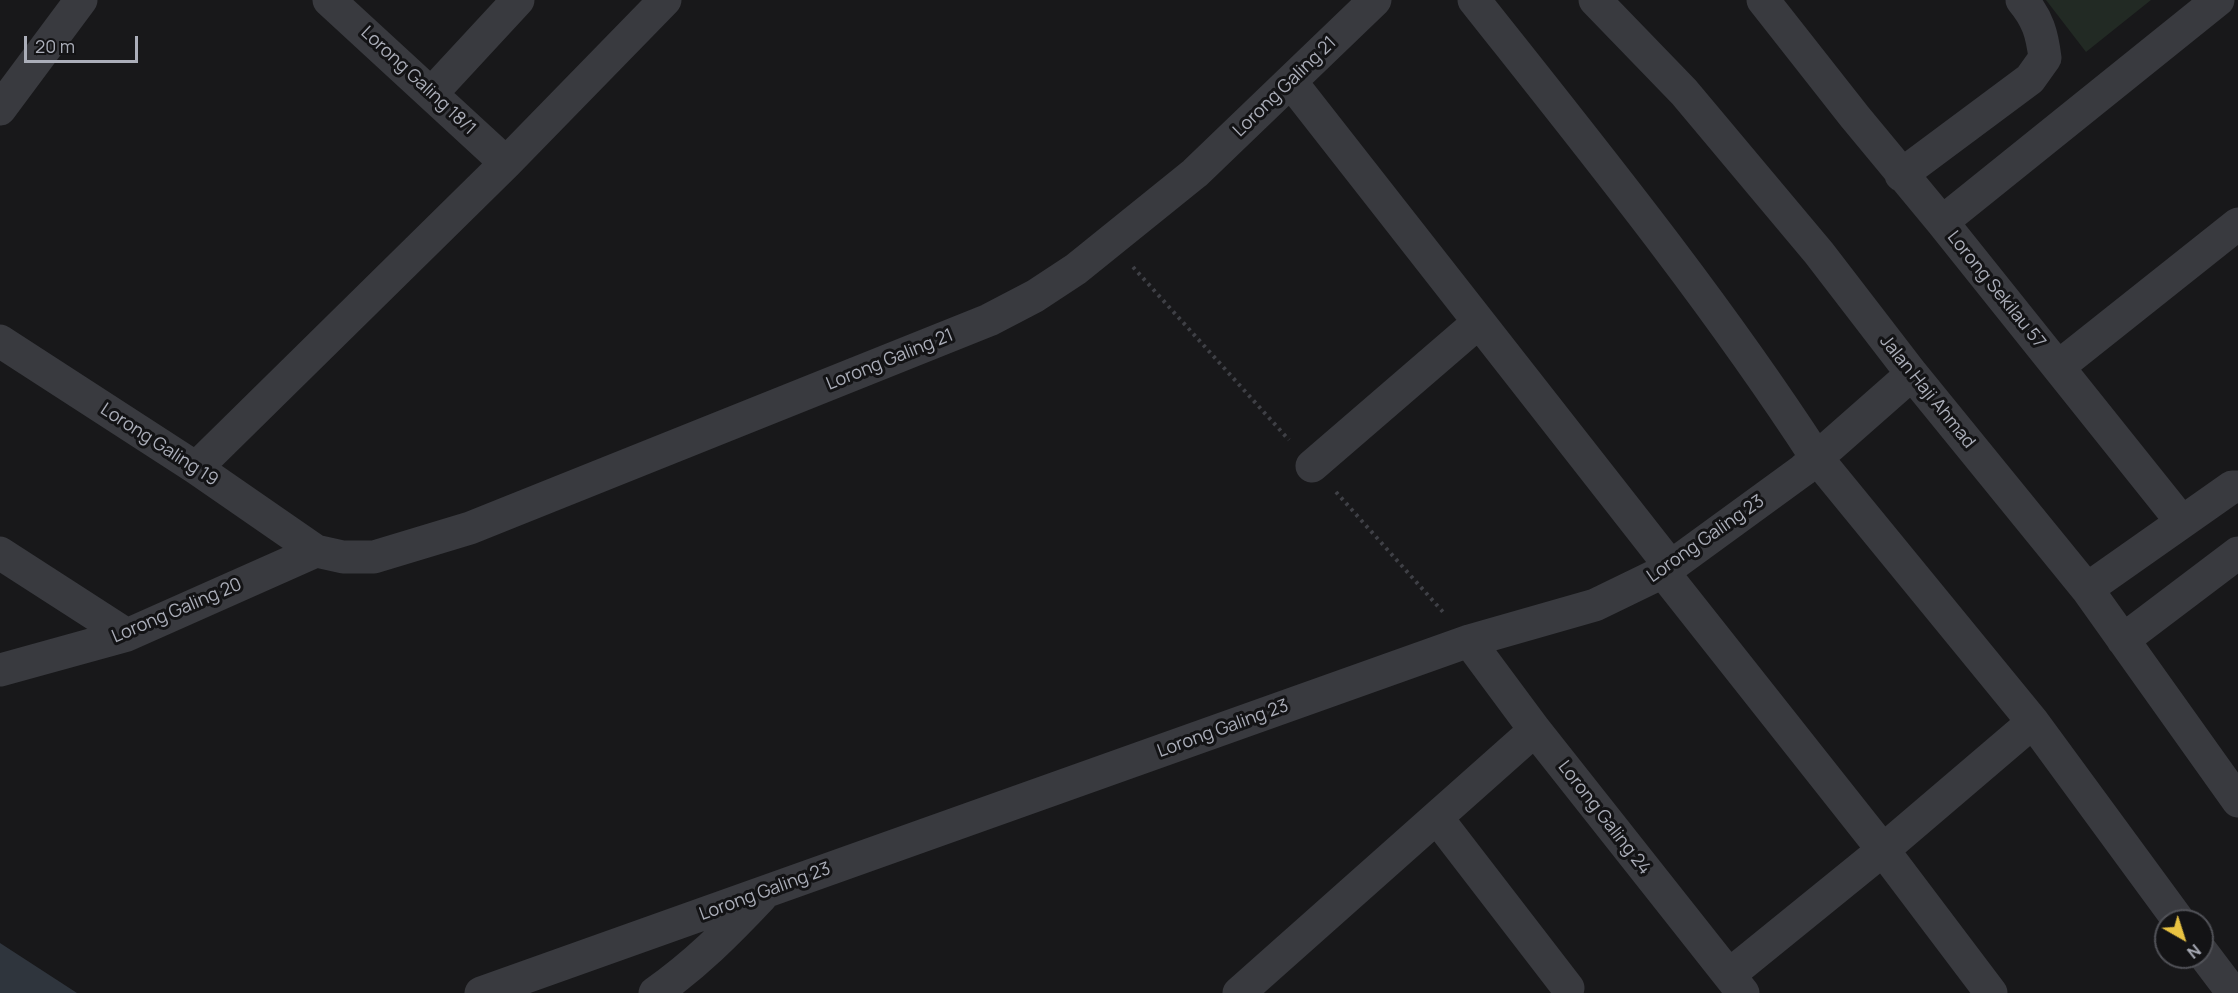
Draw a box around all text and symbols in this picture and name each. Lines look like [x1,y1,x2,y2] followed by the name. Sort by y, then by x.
[356,22,480,140] street label: Lorong Galing 18/1
[27,24,141,62] scale bar
[1229,32,1341,142] street label: Lorong Galing 21
[35,34,75,58] text: 20 m
[1942,227,2050,353] street label: Lorong Sekilau 57
[823,325,957,395] street label: Lorong Galing 21
[1875,331,1979,453] street label: Jalan Haji Ahmad
[96,399,222,491] street label: Lorong Galing 19
[1643,491,1769,587] street label: Lorong Galing 23
[109,574,245,648] street label: Lorong Galing 20
[1154,695,1292,763] street label: Lorong Galing 23
[1553,757,1655,879] street label: Lorong Galing 24
[696,858,834,926] street label: Lorong Galing 23
[2154,909,2214,969] north arrow
[2183,939,2205,964] text: N

